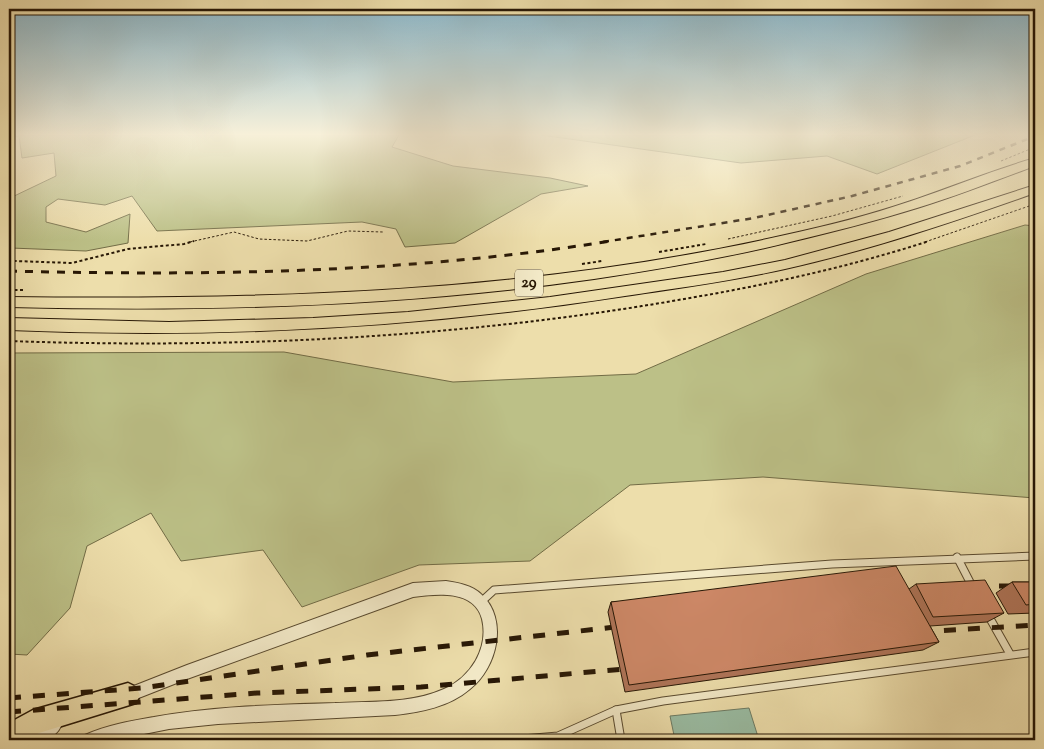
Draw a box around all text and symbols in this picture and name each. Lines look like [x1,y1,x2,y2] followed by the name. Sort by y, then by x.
[515,270,543,296] road number: 29

